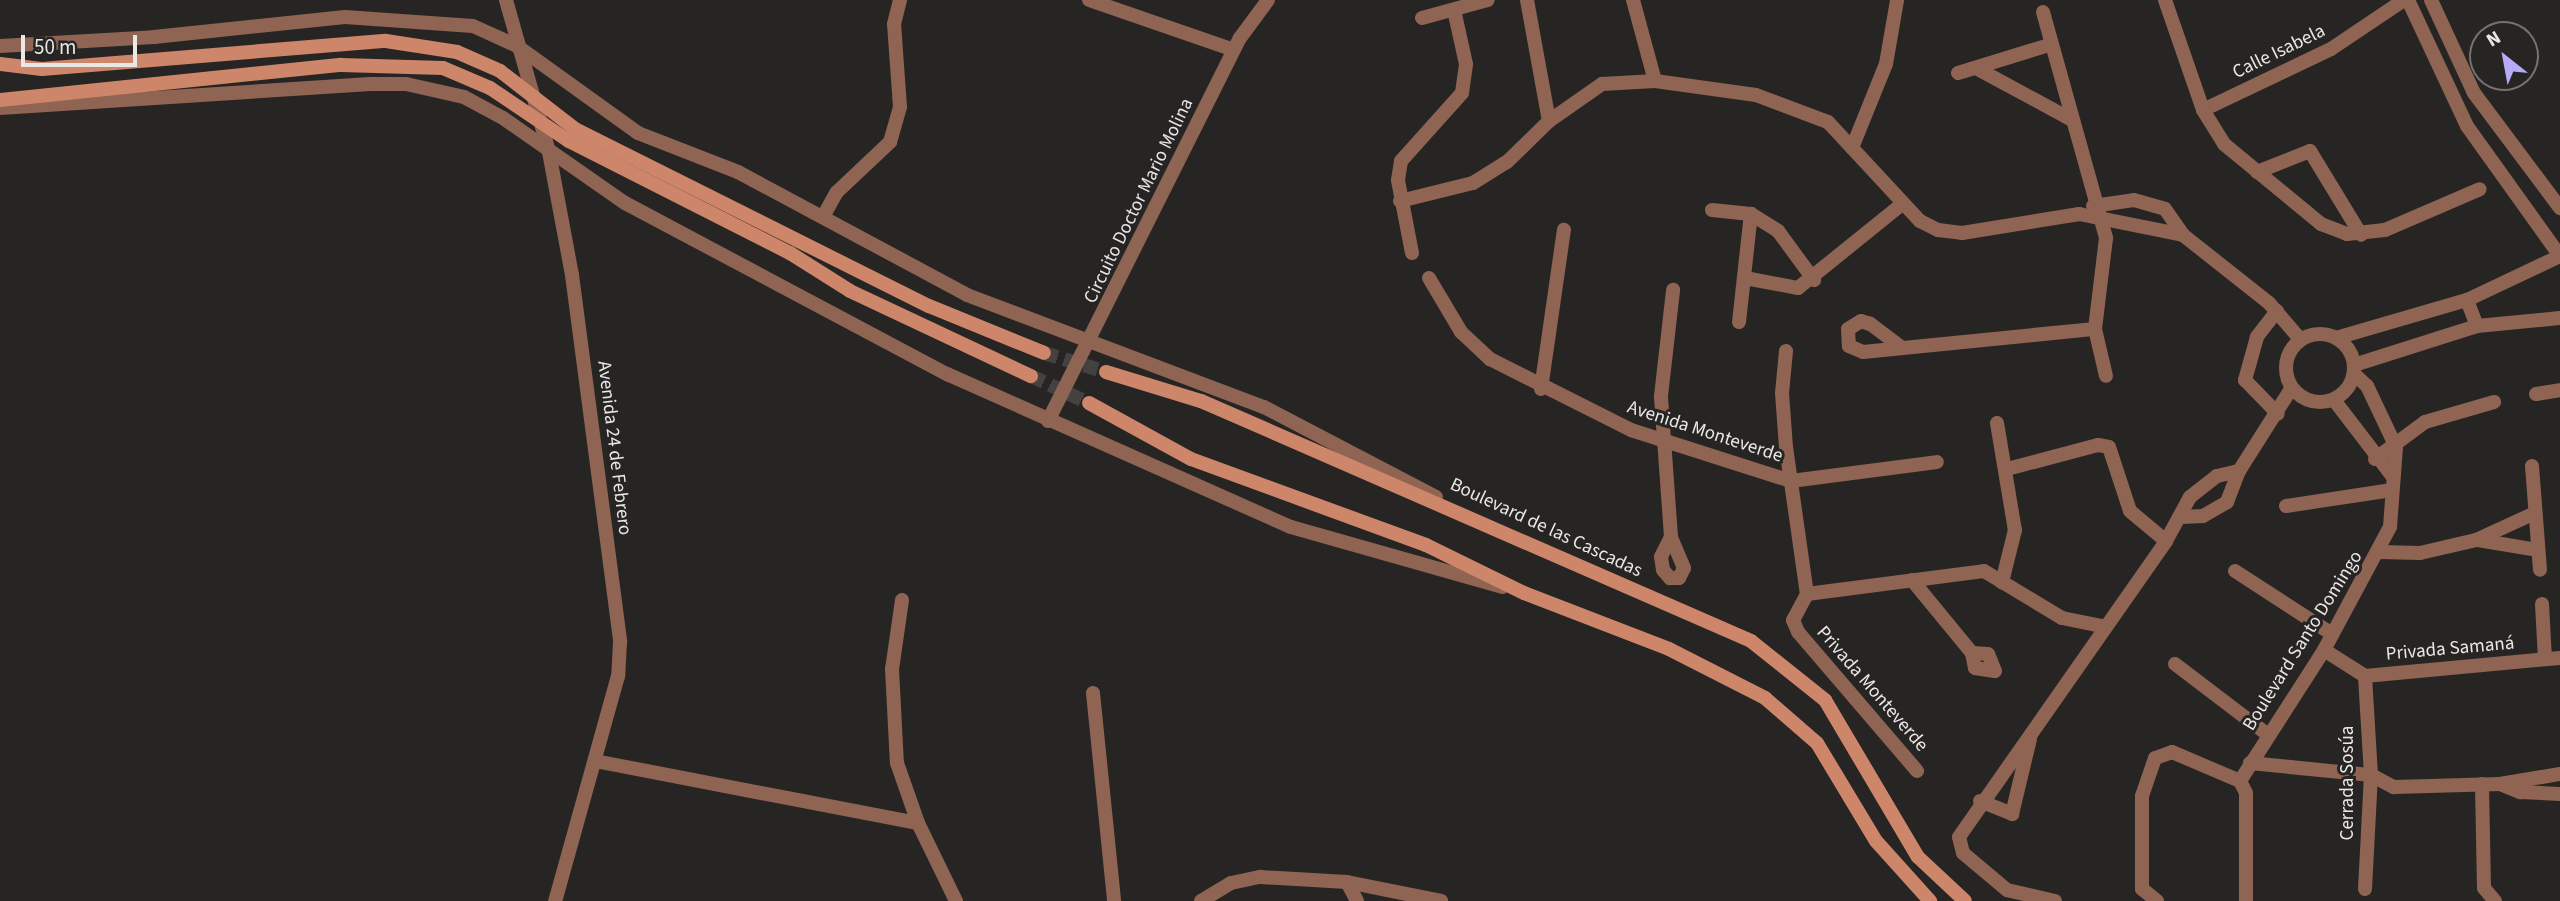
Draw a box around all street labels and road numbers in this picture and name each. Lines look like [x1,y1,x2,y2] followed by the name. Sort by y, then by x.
[2229,20,2329,84] street label: Calle Isabela
[1079,95,1199,307] street label: Circuito Doctor Mario Molina
[592,360,636,536] street label: Avenida 24 de Febrero
[1624,396,1786,468] street label: Avenida Monteverde
[1446,473,1646,583] street label: Boulevard de las Cascadas
[2238,547,2368,735] street label: Boulevard Santo Domingo
[1811,622,1933,756] street label: Privada Monteverde
[2385,632,2515,666] street label: Privada Samaná
[2337,726,2359,840] street label: Cerrada Sosúa

